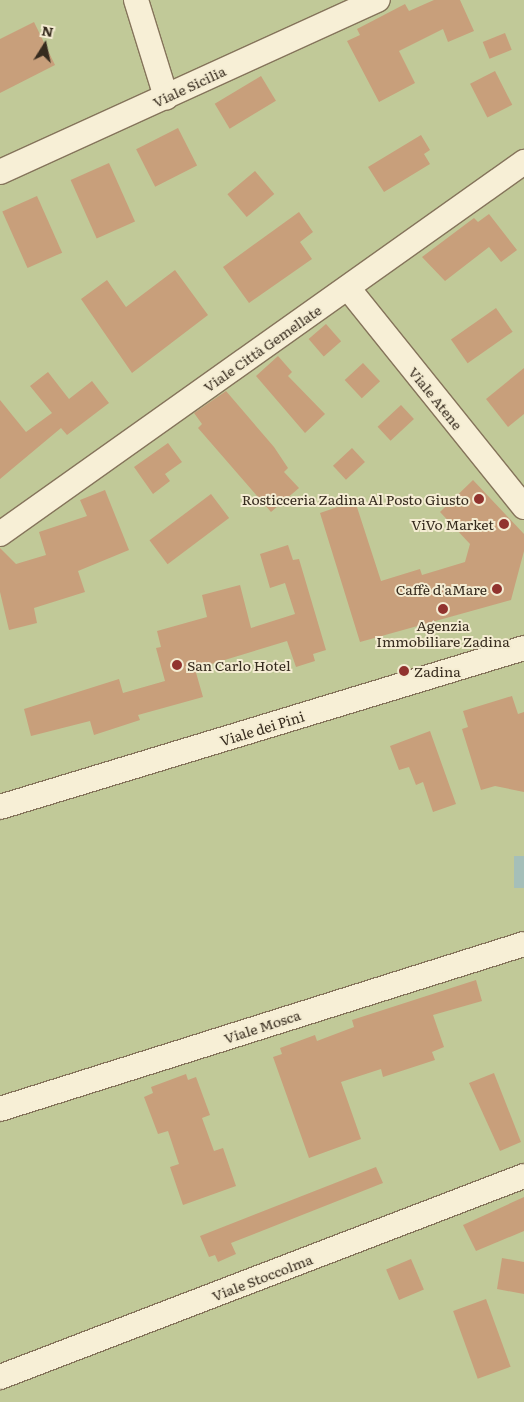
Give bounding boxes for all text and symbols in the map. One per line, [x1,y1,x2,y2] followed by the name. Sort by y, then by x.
[40,19,55,41] text: N
[20,20,70,70] north arrow
[150,62,228,110] street label: Viale Sicilia
[200,301,324,395] street label: Viale Città Gemellate
[406,363,466,433] street label: Viale Atene
[242,491,469,507] place label: Rosticceria Zadina Al Posto Giusto
[473,493,485,505] marker: Rosticceria Zadina Al Posto Giusto
[411,516,494,532] place label: ViVo Market
[498,518,510,530] marker: ViVo Market
[396,581,487,597] place label: Caffè d'aMare
[491,583,503,595] marker: Caffè d'aMare
[437,603,449,615] marker: Agenzia Immobiliare Zadina
[376,617,510,650] place label: Agenzia Immobiliare Zadina
[187,657,291,673] place label: San Carlo Hotel
[171,659,183,671] marker: San Carlo Hotel
[414,663,461,679] place label: Zadina
[398,665,410,677] marker: Zadina
[218,707,306,749] street label: Viale dei Pini
[222,1006,302,1046] street label: Viale Mosca
[209,1250,315,1304] street label: Viale Stoccolma

